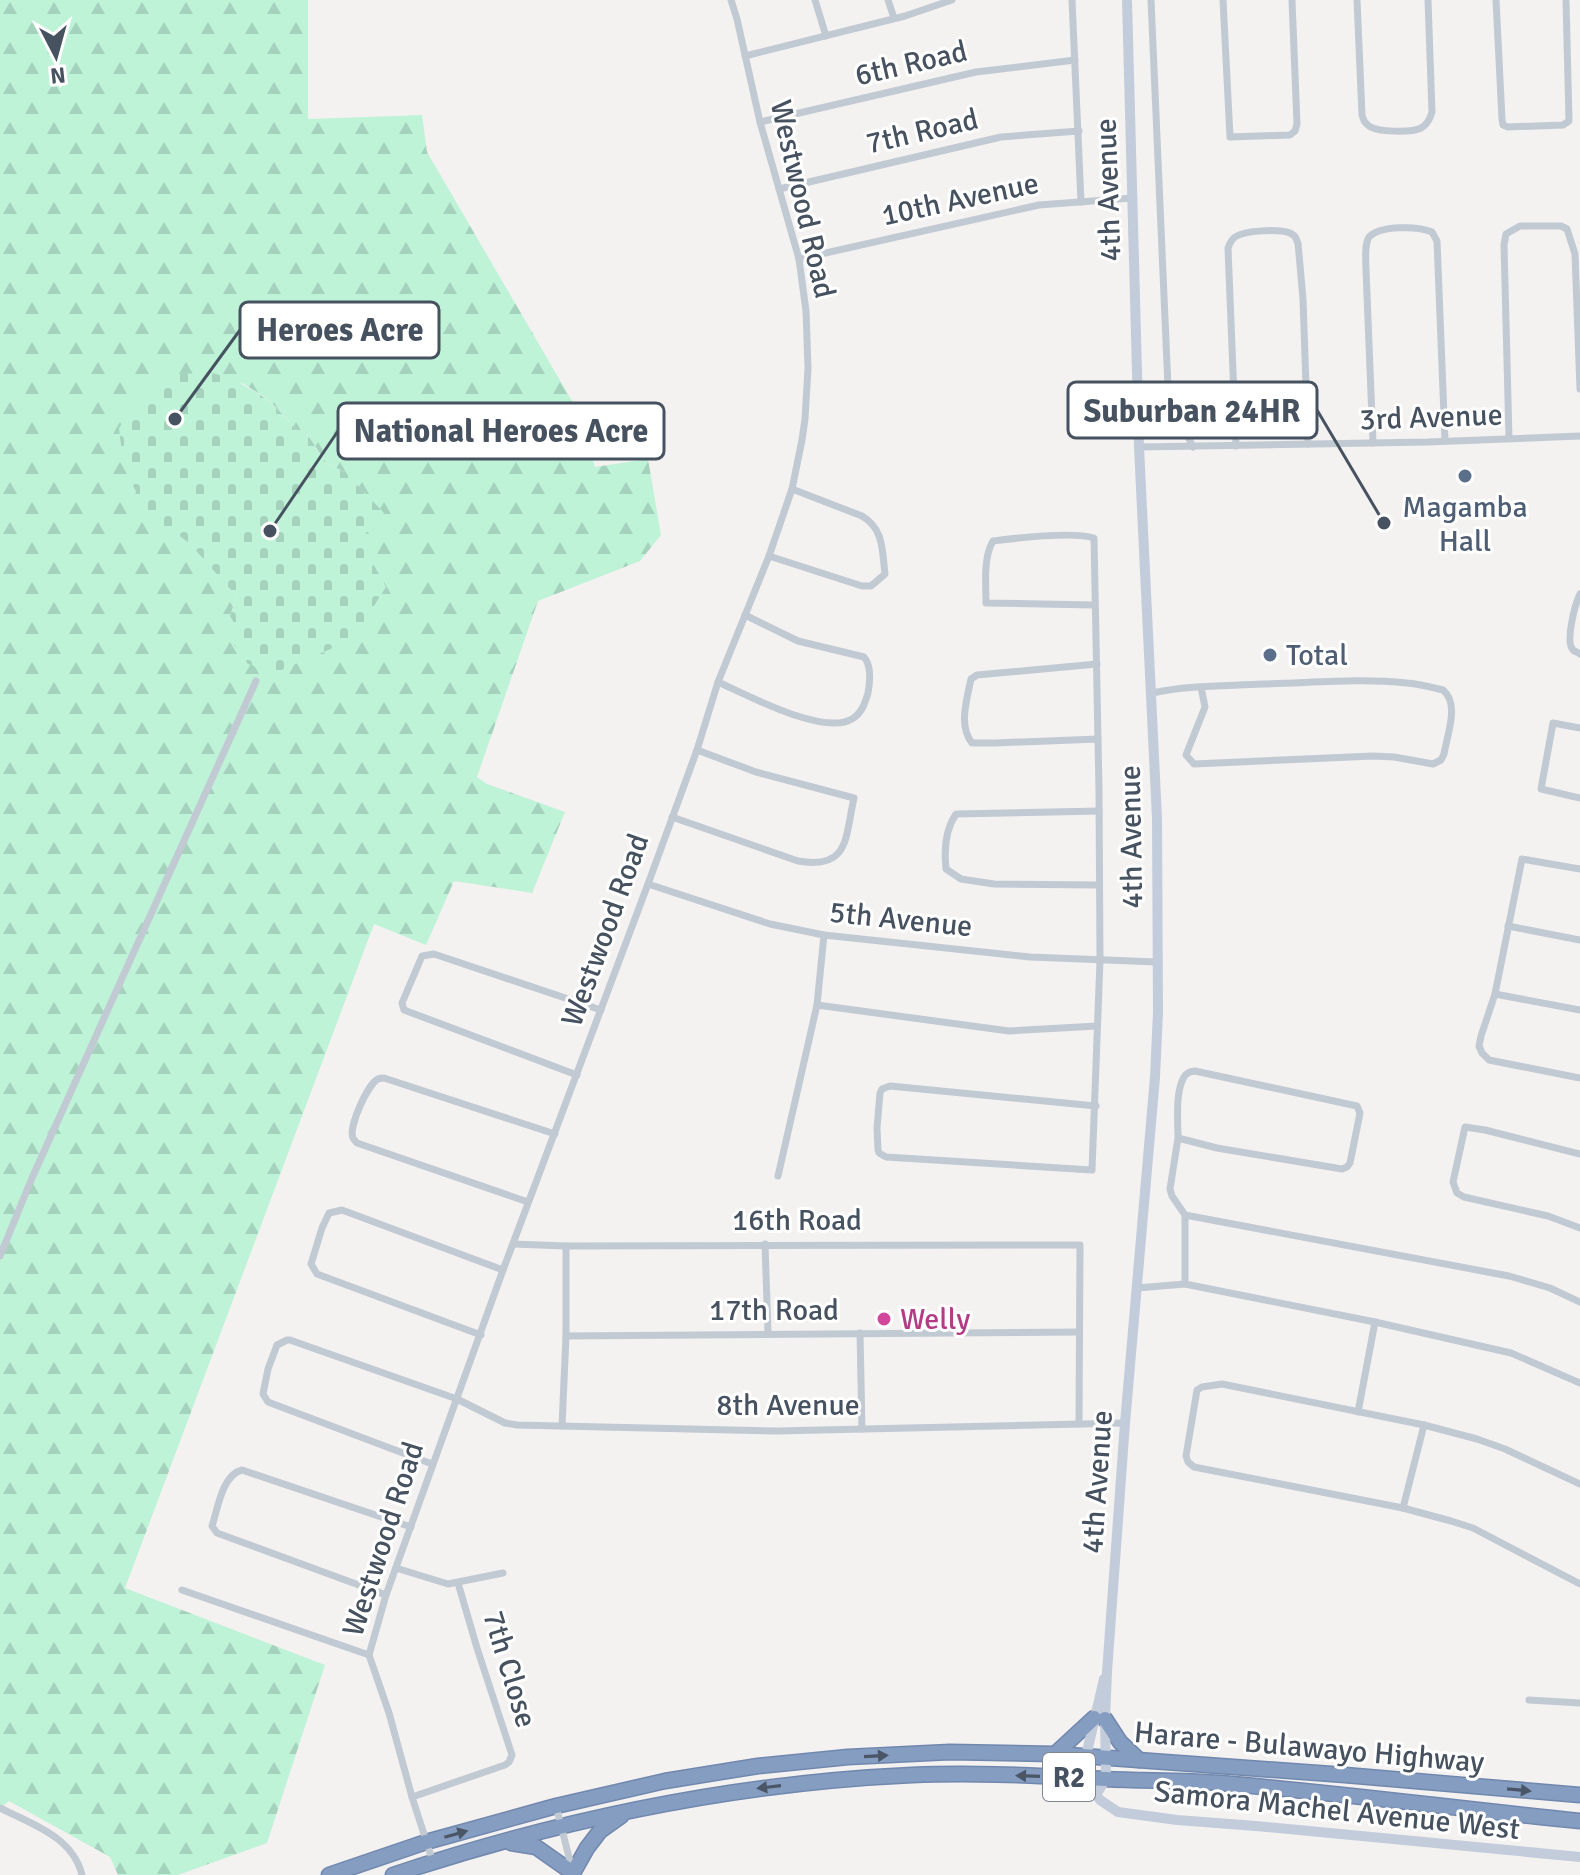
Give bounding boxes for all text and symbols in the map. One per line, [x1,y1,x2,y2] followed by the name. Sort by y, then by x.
[16,16,96,96] north arrow
[851,33,971,94] street label: 6th Road
[49,61,67,90] text: N
[762,96,843,302] street label: Westwood Road
[862,101,982,162] street label: 7th Road
[1088,118,1129,262] street label: 4th Avenue
[878,165,1042,234] street label: 10th Avenue
[240,302,439,358] callout: Heroes Acre
[256,311,424,350] text: Heroes Acre
[1068,382,1317,438] callout: Suburban 24HR
[1083,392,1301,431] text: Suburban 24HR
[1359,397,1503,438] street label: 3rd Avenue
[338,403,664,459] callout: National Heroes Acre
[354,412,648,451] text: National Heroes Acre
[1456,467,1474,485] marker: Magamba Hall
[1402,489,1528,560] place label: Magamba Hall
[1286,637,1348,674] place label: Total
[1261,646,1279,664] marker: Total
[1112,765,1151,909] street label: 4th Avenue
[553,829,657,1032] street label: Westwood Road
[828,894,974,945] street label: 5th Avenue
[732,1202,862,1239] street label: 16th Road
[709,1292,839,1329] street label: 17th Road
[900,1301,970,1338] place label: Welly
[875,1310,893,1328] marker: Welly
[716,1387,860,1424] street label: 8th Avenue
[1074,1409,1121,1555] street label: 4th Avenue
[335,1437,432,1641] street label: Westwood Road
[474,1606,545,1732] street label: 7th Close
[1132,1714,1486,1781] street label: Harare - Bulawayo Highway
[864,1749,889,1762] one-way arrow
[1043,1753,1095,1801] road number: R2
[1015,1770,1040,1782] one-way arrow
[1152,1773,1522,1848] street label: Samora Machel Avenue West
[756,1780,781,1793] one-way arrow
[1507,1784,1532,1797] one-way arrow
[443,1827,468,1839] one-way arrow

